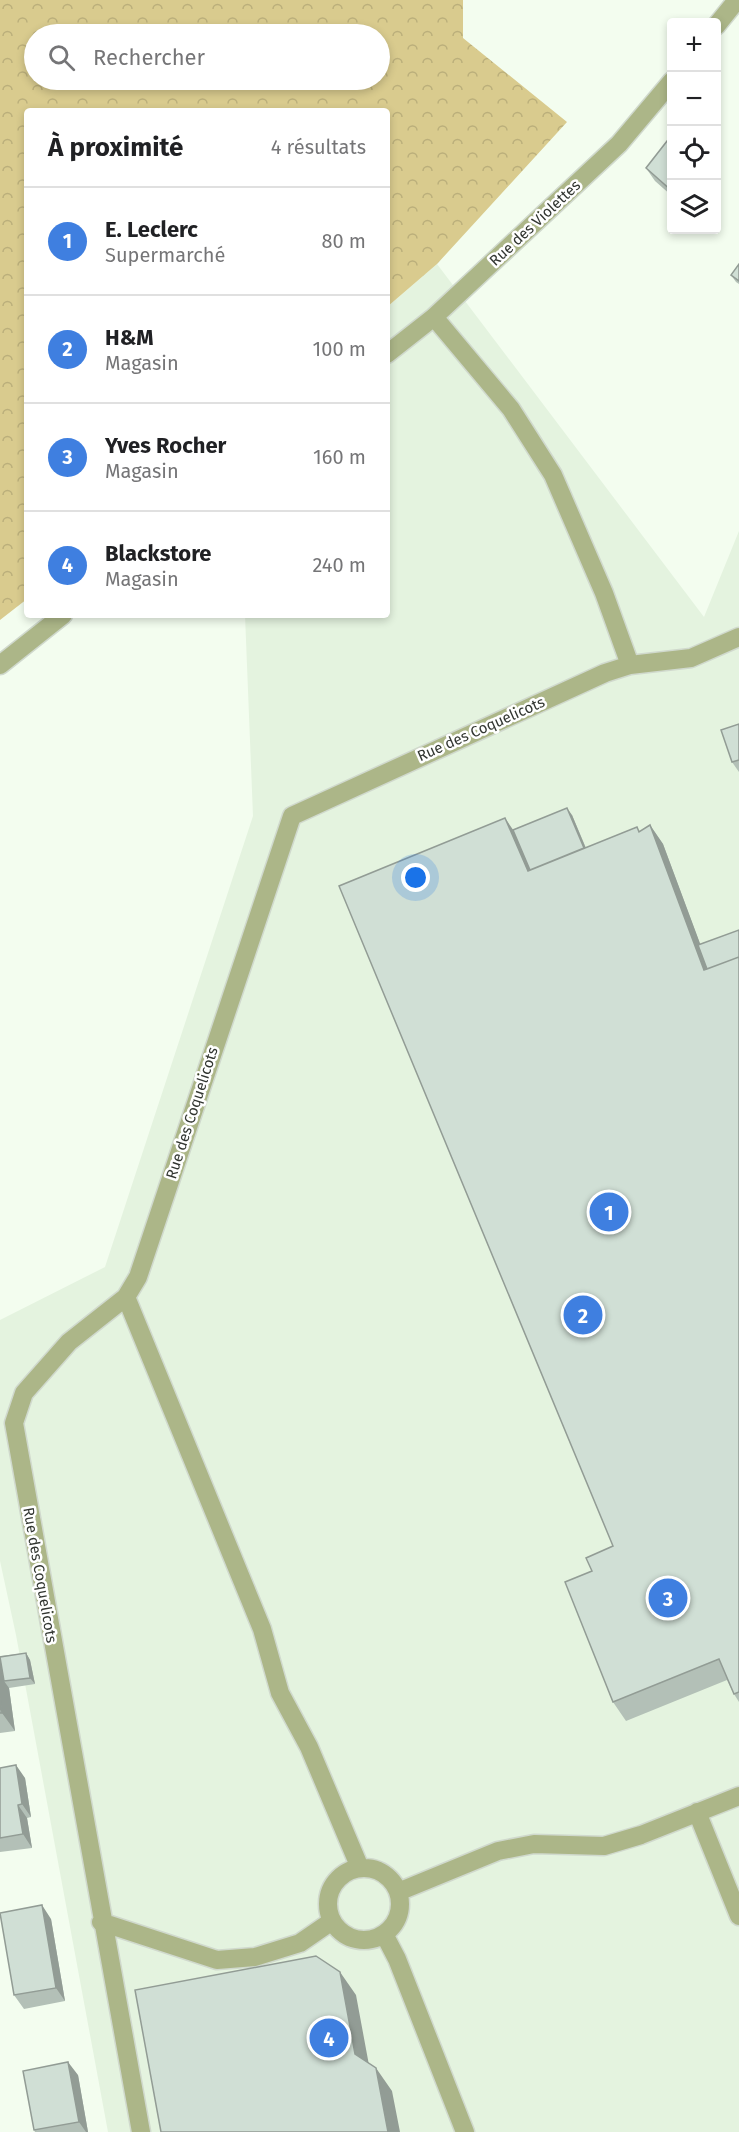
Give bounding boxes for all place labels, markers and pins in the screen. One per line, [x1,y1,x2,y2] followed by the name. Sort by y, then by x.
[590,1190,628,1234] pin: 1
[564,1292,602,1338] pin: 2
[648,1576,688,1620] pin: 3
[310,2016,348,2060] pin: 4

